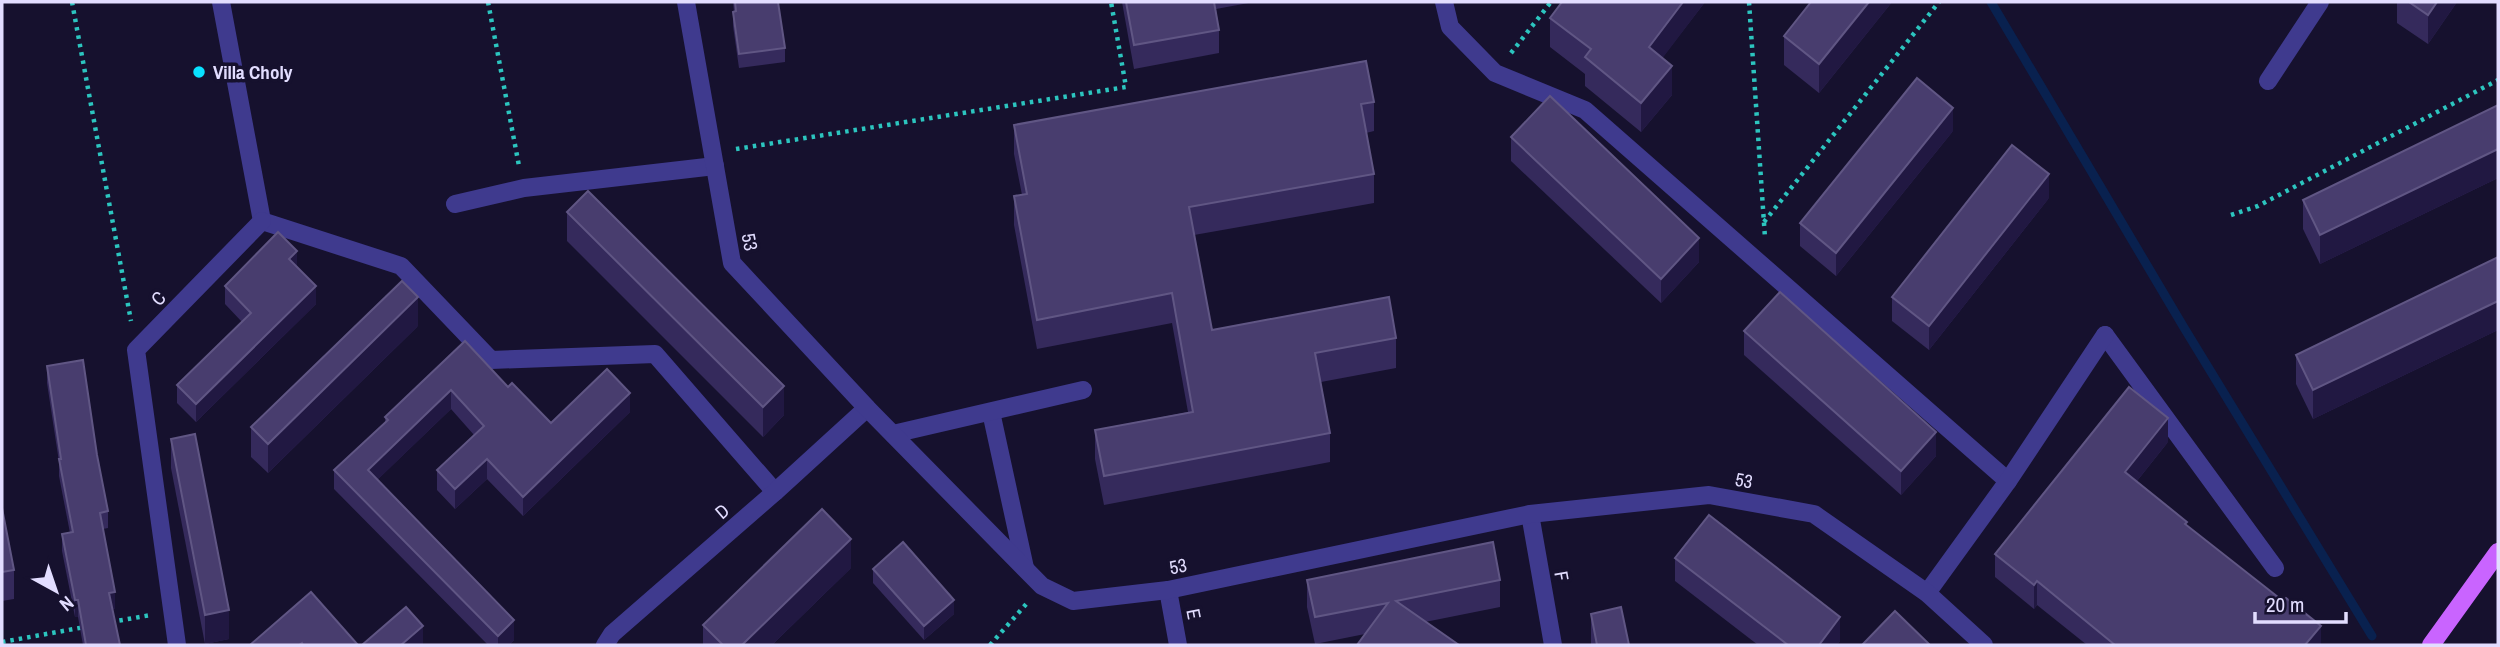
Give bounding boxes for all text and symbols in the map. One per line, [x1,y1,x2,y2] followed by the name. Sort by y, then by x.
[213,59,293,85] place label: Villa Choly
[191,64,207,80] marker: Villa Choly
[736,231,764,253] street label: 53
[145,285,171,311] street label: C
[1733,466,1755,494] street label: 53
[709,497,735,525] street label: D
[1167,552,1189,580] street label: 53
[21,556,91,626] north arrow
[1548,569,1576,583] street label: F
[2255,580,2346,624] scale bar
[54,590,80,618] text: N
[2266,590,2304,619] text: 20 m
[1180,606,1208,622] street label: E

